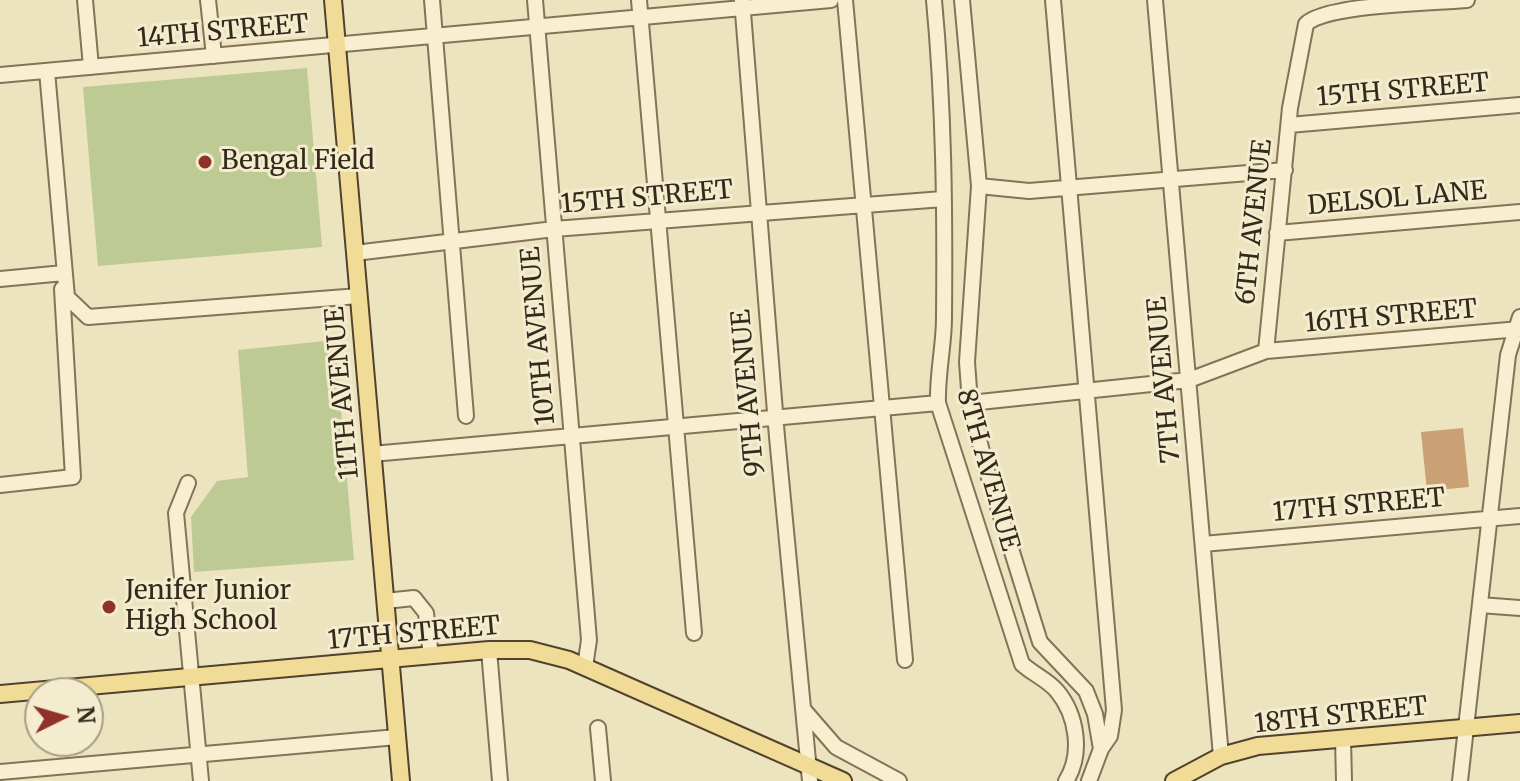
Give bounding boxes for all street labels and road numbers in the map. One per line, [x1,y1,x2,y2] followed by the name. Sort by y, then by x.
[136,9,310,55] street label: 14TH STREET
[1315,68,1491,114] street label: 15TH STREET
[1231,138,1279,306] street label: 6TH AVENUE
[559,175,735,221] street label: 15TH STREET
[1306,176,1488,222] street label: DELSOL LANE
[516,245,562,427] street label: 10TH AVENUE
[1304,294,1478,340] street label: 16TH STREET
[1142,295,1188,465] street label: 7TH AVENUE
[320,305,366,481] street label: 11TH AVENUE
[726,308,772,478] street label: 9TH AVENUE
[949,385,1025,555] street label: 8TH AVENUE
[1271,483,1447,529] street label: 17TH STREET
[326,611,502,657] street label: 17TH STREET
[1253,691,1429,741] street label: 18TH STREET

